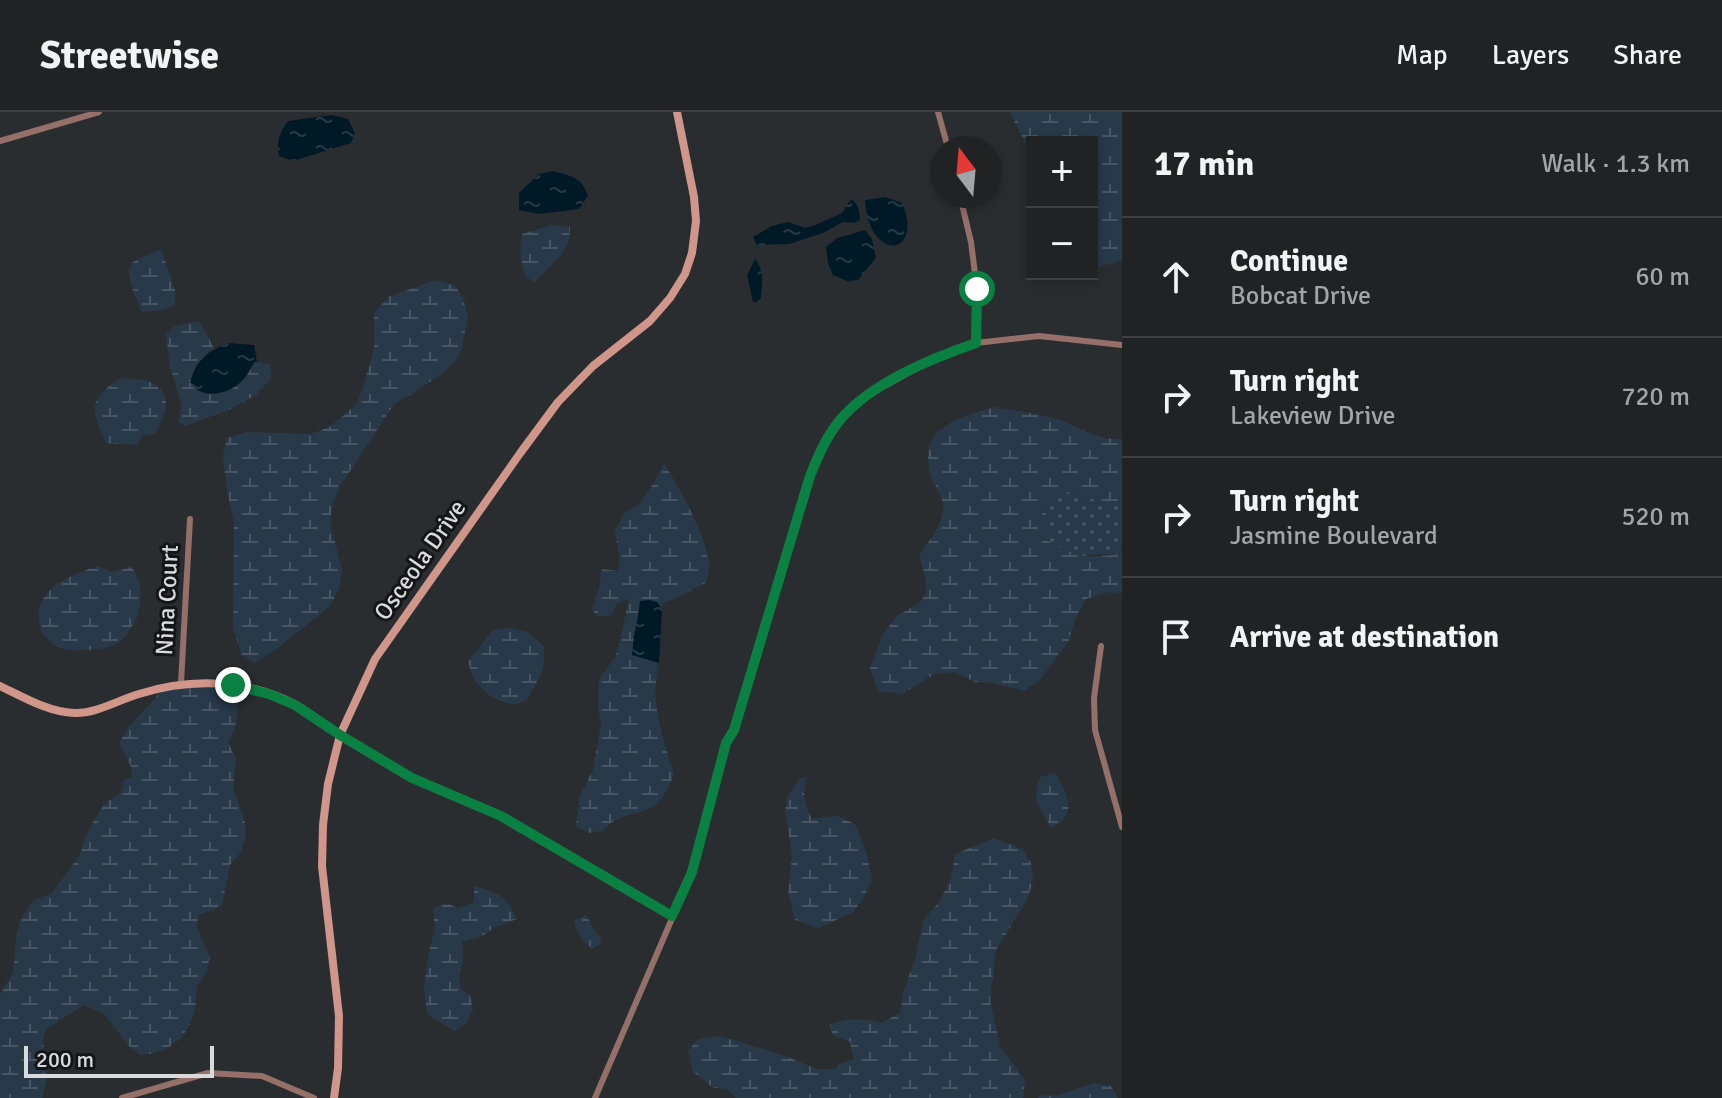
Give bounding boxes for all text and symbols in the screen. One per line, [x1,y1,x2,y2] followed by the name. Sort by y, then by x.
[40,32,219,79] text: Streetwise
[1396,38,1448,72] text: Map
[1492,38,1569,72] text: Layers
[1613,38,1682,72] text: Share
[930,136,1002,208] north arrow
[1026,136,1098,280] map controls
[1026,136,1098,208] button: +
[1154,143,1254,185] text: 17 min
[1541,148,1690,180] text: Walk · 1.3 km
[1026,208,1098,280] button: −
[1230,243,1348,280] text: Continue
[1154,255,1198,299] icon: ahead
[1635,261,1690,293] text: 60 m
[959,271,995,307] route start
[1230,280,1371,312] text: Bobcat Drive
[1230,363,1359,400] text: Turn right
[1154,375,1198,419] icon: right
[1621,381,1690,413] text: 720 m
[1230,400,1396,432] text: Lakeview Drive
[1230,483,1359,520] text: Turn right
[368,494,472,626] street label: Osceola Drive
[1154,495,1198,539] icon: right
[1621,501,1690,533] text: 520 m
[1230,520,1438,552] text: Jasmine Boulevard
[149,544,185,656] street label: Nina Court
[1154,615,1198,659] icon: arrive
[1230,619,1499,656] text: Arrive at destination
[215,667,251,703] route end
[24,1042,214,1078] scale bar
[36,1046,94,1073] text: 200 m

